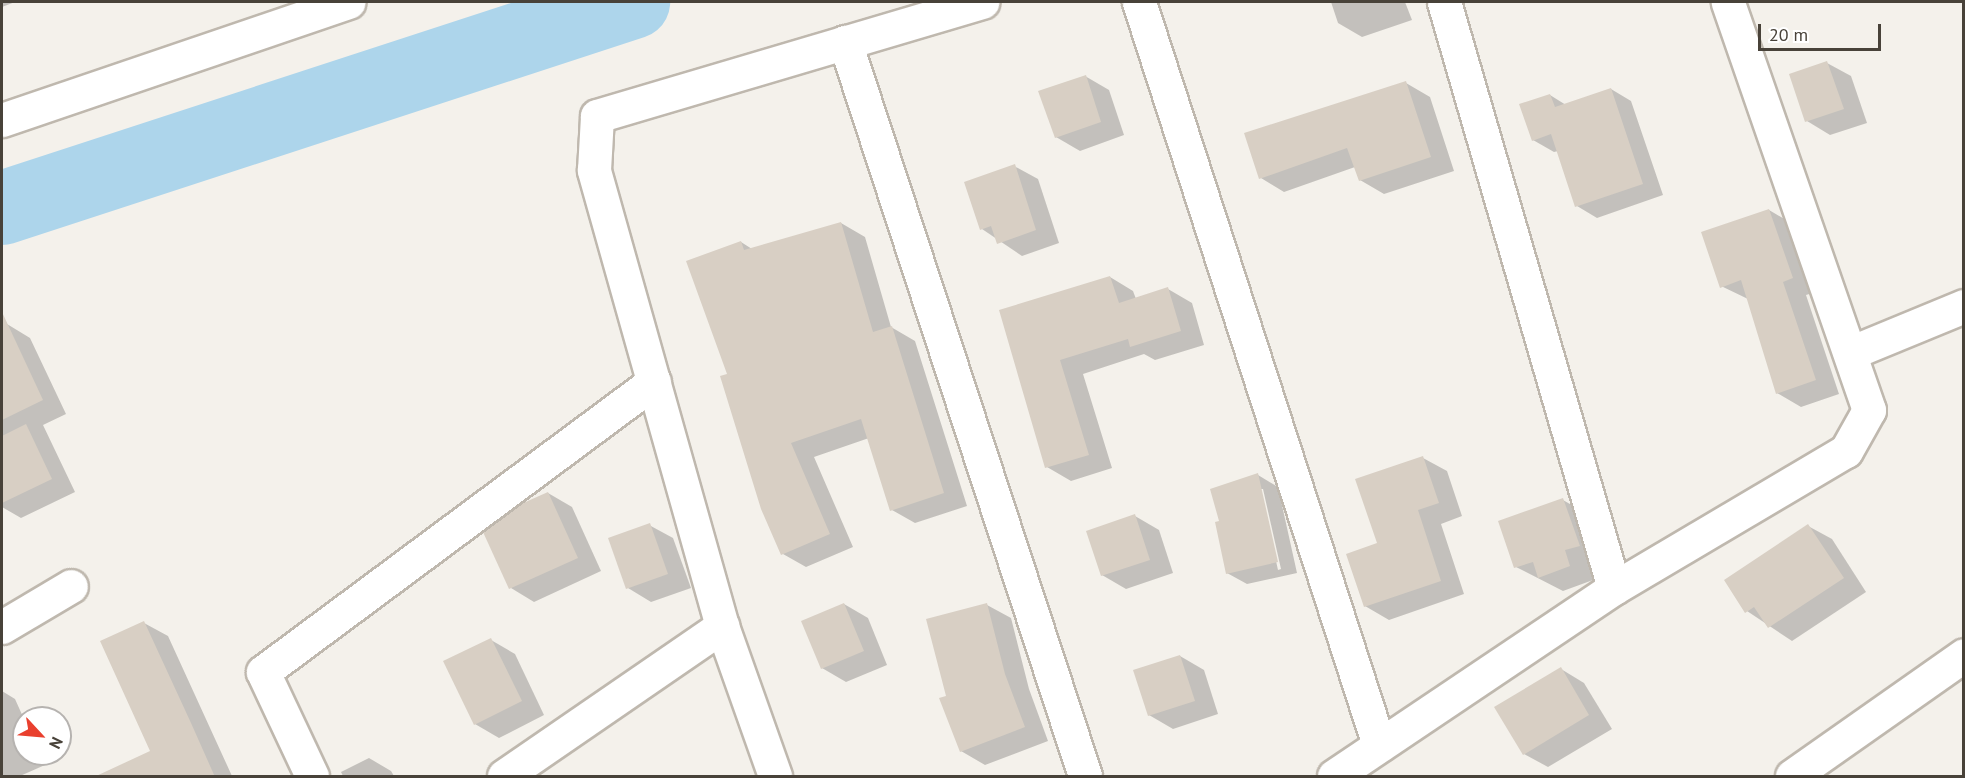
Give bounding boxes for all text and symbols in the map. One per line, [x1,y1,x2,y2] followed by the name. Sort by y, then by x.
[1761,12,1884,50] scale bar
[1769,23,1808,46] text: 20 m
[12,706,72,766] north arrow
[45,734,68,752] text: N

